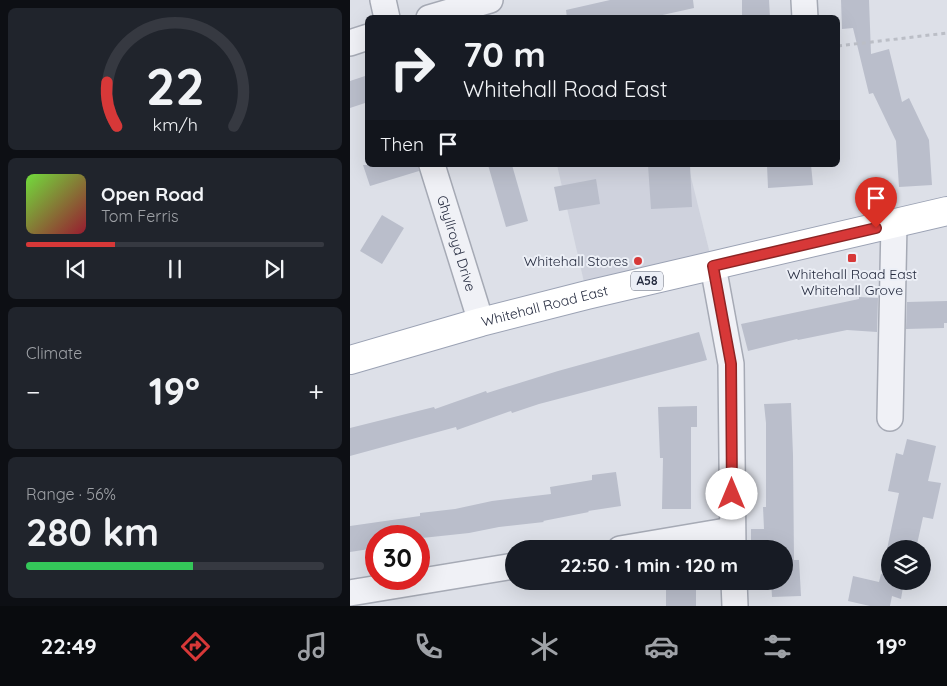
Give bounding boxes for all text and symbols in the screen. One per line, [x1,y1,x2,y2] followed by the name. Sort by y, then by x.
[463,32,546,76] text: 70 m
[380,35,445,100] icon: right
[145,53,205,118] text: 22
[463,75,667,103] text: Whitehall Road East
[152,113,198,135] text: km/h
[434,130,462,158] icon: arrive
[380,132,424,156] text: Then
[855,177,897,228] pin
[101,182,204,206] text: Open Road
[862,184,890,212] icon: arrive
[433,193,480,294] street label: Ghyllroyd Drive
[101,206,178,226] text: Tom Ferris
[524,252,628,270] place label: Whitehall Stores
[846,252,858,264] marker: Whitehall Road East Whitehall Grove
[62,255,90,283] icon: previous
[161,255,189,283] icon: pause
[260,255,288,283] icon: next
[632,255,644,267] marker: Whitehall Stores
[787,265,917,299] place label: Whitehall Road East Whitehall Grove
[631,272,663,290] road number: A58
[479,281,610,331] street label: Whitehall Road East
[26,343,82,363] text: Climate
[149,367,200,415] text: 19°
[26,374,41,409] text: −
[308,374,324,409] text: +
[705,467,757,519] position arrow
[26,484,116,504] text: Range · 56%
[26,508,159,556] text: 280 km
[365,525,430,590] speed limit sign: 30
[881,540,931,590] map controls
[881,540,931,590] button: layers
[560,553,738,577] text: 22:50 · 1 min · 120 m
[178,629,213,664] icon: directions
[295,629,330,664] icon: music
[411,629,446,664] icon: phone
[527,629,562,664] icon: climate
[644,629,679,664] icon: car
[760,629,795,664] icon: filters
[41,632,97,660] text: 22:49
[877,632,906,660] text: 19°

